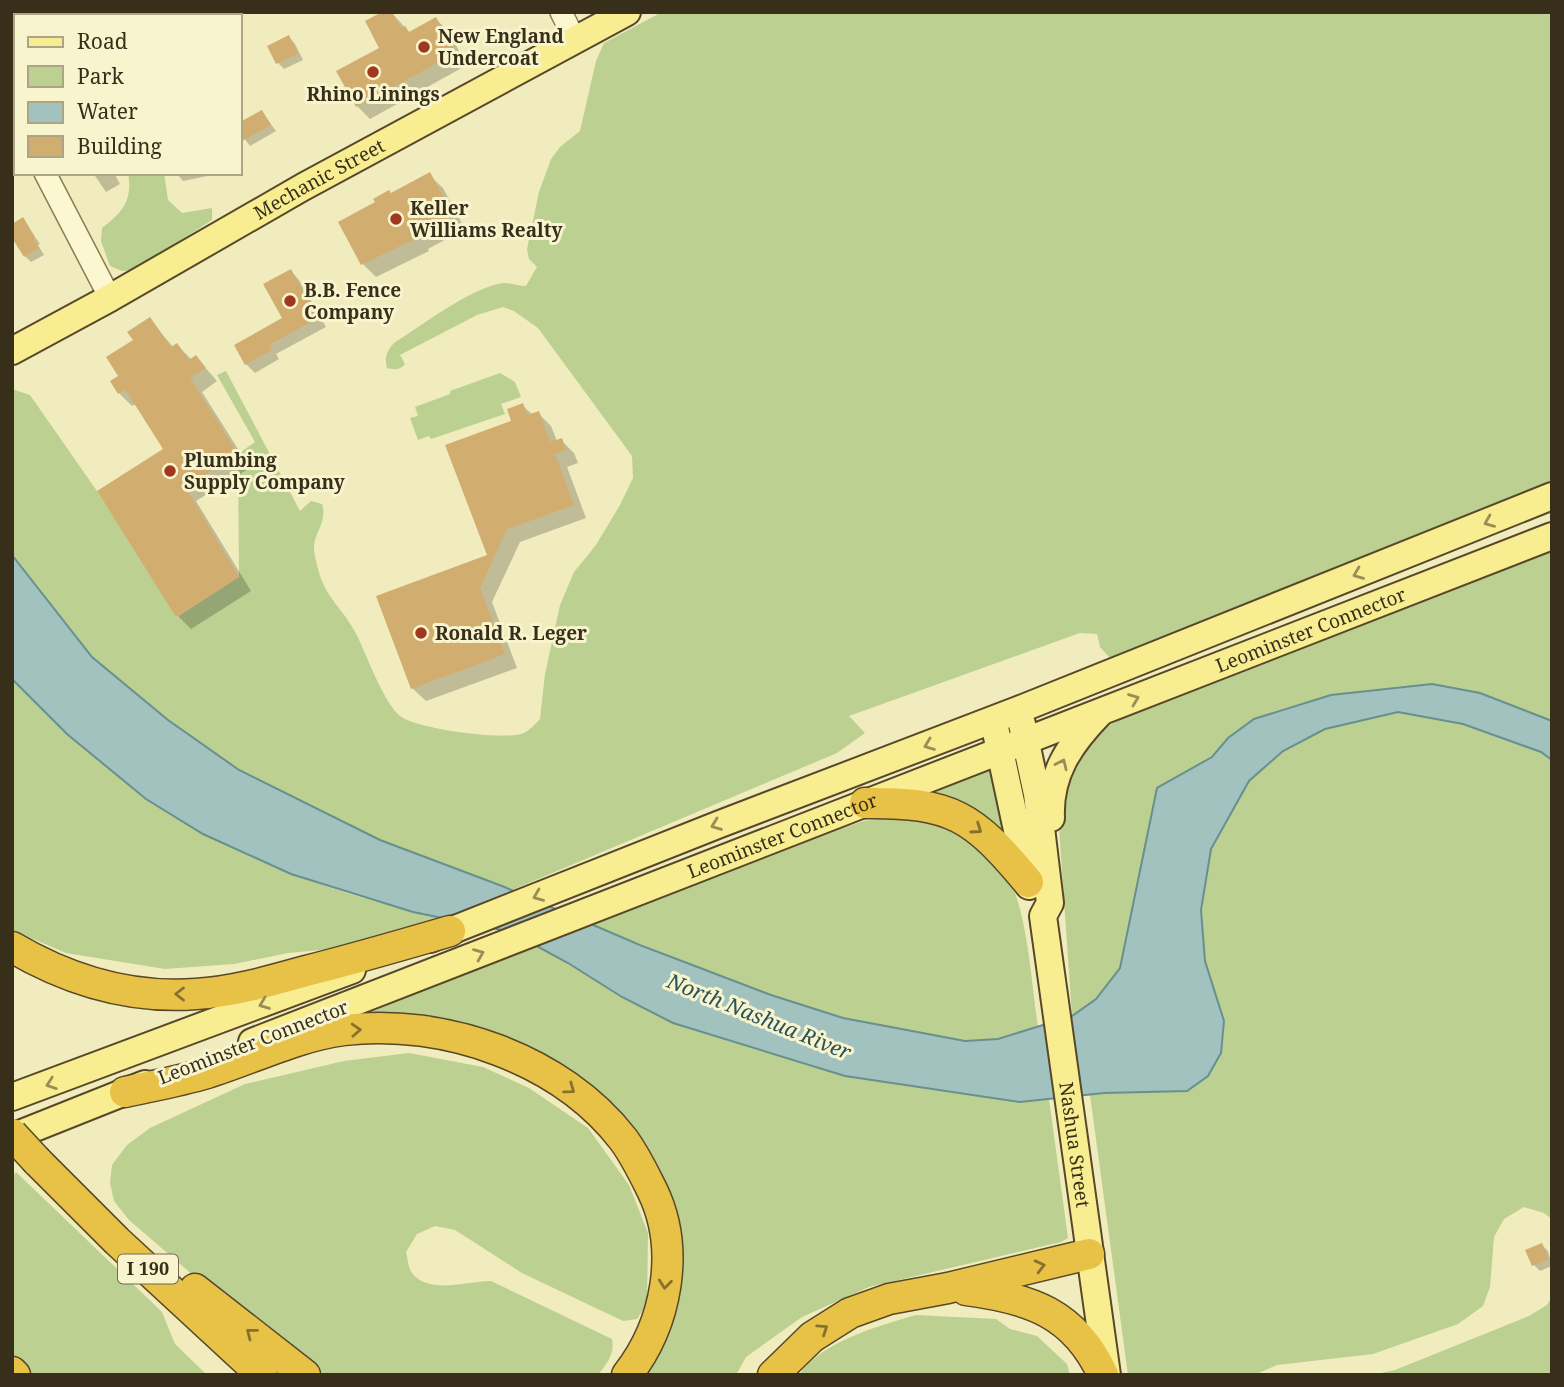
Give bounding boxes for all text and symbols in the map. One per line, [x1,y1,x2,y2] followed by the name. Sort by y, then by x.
[14,14,242,175] legend
[438,23,565,71] place label: New England Undercoat
[77,27,128,55] text: Road
[416,39,432,55] marker: New England Undercoat
[77,62,124,90] text: Park
[365,64,381,80] marker: Rhino Linings
[306,81,440,107] place label: Rhino Linings
[77,97,138,125] text: Water
[77,132,162,160] text: Building
[249,132,389,226] street label: Mechanic Street
[410,195,562,243] place label: Keller Williams Realty
[388,211,404,227] marker: Keller Williams Realty
[304,277,401,325] place label: B.B. Fence Company
[282,293,298,309] marker: B.B. Fence Company
[184,447,345,495] place label: Plumbing Supply Company
[162,463,178,479] marker: Plumbing Supply Company
[1483,513,1495,527] one-way arrow
[1353,566,1365,580] one-way arrow
[1212,581,1410,679] street label: Leominster Connector
[435,620,587,646] place label: Ronald R. Leger
[413,625,429,641] marker: Ronald R. Leger
[1127,693,1140,707] one-way arrow
[923,736,935,750] one-way arrow
[1053,758,1067,771] one-way arrow
[683,787,881,884] street label: Leominster Connector
[711,817,723,831] one-way arrow
[969,821,982,833] one-way arrow
[532,887,544,901] one-way arrow
[472,949,484,963] one-way arrow
[662,966,856,1066] water label: North Nashua River
[175,986,185,1002] one-way arrow
[154,994,352,1090] street label: Leominster Connector
[258,996,270,1010] one-way arrow
[350,1022,361,1037] one-way arrow
[45,1076,57,1090] one-way arrow
[1053,1080,1097,1209] street label: Nashua Street
[563,1081,575,1093] one-way arrow
[118,1254,178,1284] road number: I 190
[1034,1260,1046,1274] one-way arrow
[658,1278,673,1289] one-way arrow
[815,1325,828,1337] one-way arrow
[246,1328,259,1341] one-way arrow

